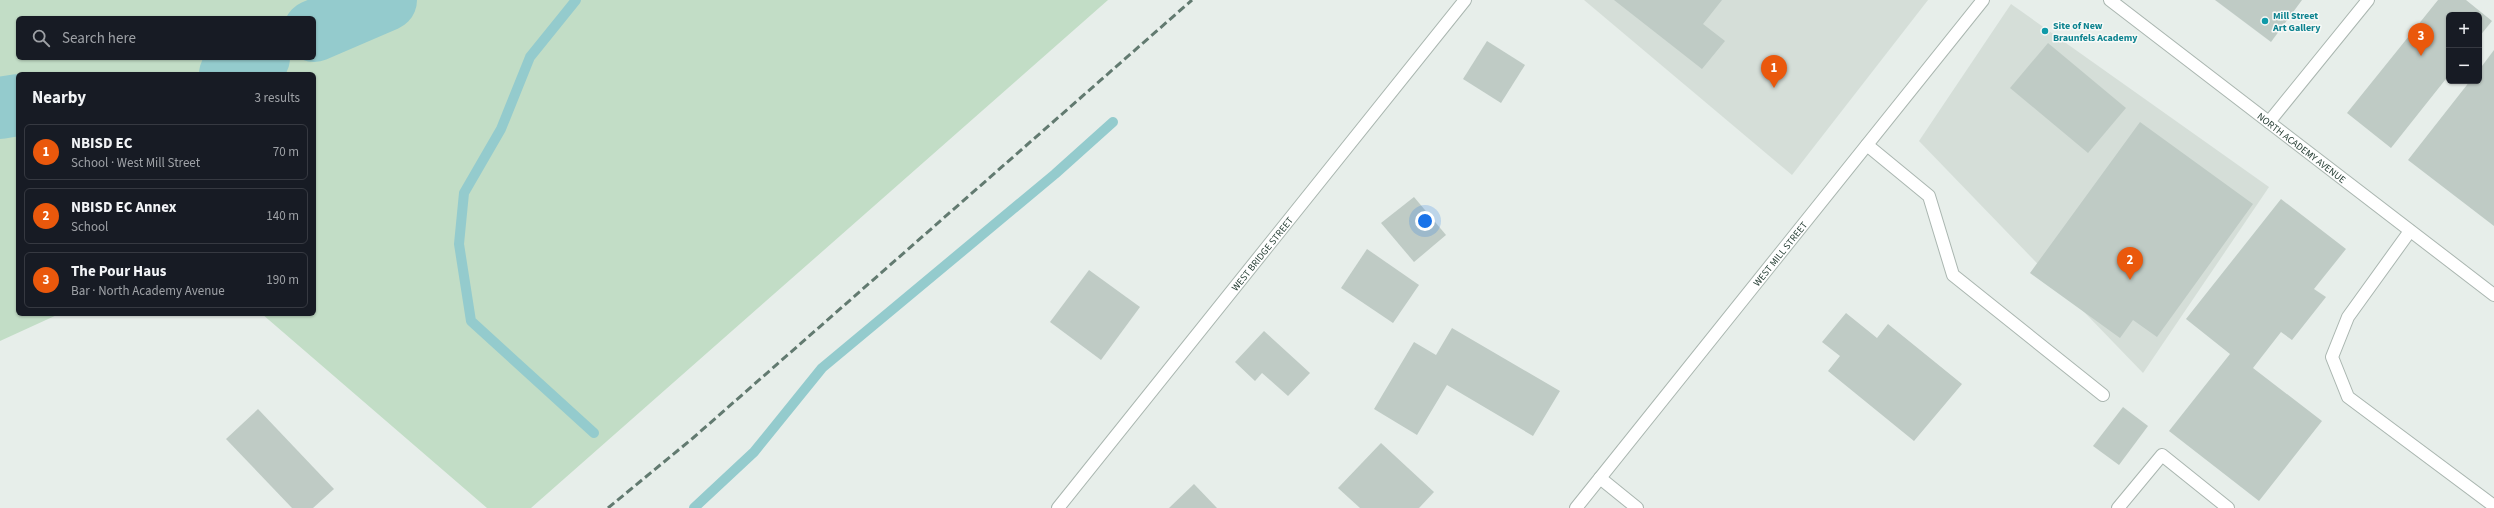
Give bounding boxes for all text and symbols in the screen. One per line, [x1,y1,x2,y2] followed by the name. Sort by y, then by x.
[2272,9,2321,35] place label: Mill Street Art Gallery
[2446,12,2482,84] map controls
[2446,12,2482,48] button: +
[16,16,316,60] search box
[2260,16,2270,26] marker: Mill Street Art Gallery
[2053,19,2138,45] place label: Site of New Braunfels Academy
[2408,23,2434,56] pin: 3
[2040,26,2050,36] marker: Site of New Braunfels Academy
[30,27,52,49] icon: search
[62,28,136,49] text: Search here
[2446,48,2482,84] button: −
[1761,55,1787,88] pin: 1
[32,86,86,110] text: Nearby
[255,89,300,107] text: 3 results
[2254,110,2349,187] street label: NORTH ACADEMY AVENUE
[71,133,132,154] text: NBISD EC
[43,143,49,161] text: 1
[273,143,299,161] text: 70 m
[71,154,200,172] text: School · West Mill Street
[71,197,176,218] text: NBISD EC Annex
[43,207,49,225] text: 2
[266,207,299,225] text: 140 m
[1415,211,1435,231] your location
[1228,214,1297,294] street label: WEST BRIDGE STREET
[71,218,108,236] text: School
[1750,218,1811,290] street label: WEST MILL STREET
[2117,247,2143,280] pin: 2
[71,261,166,282] text: The Pour Haus
[43,271,49,289] text: 3
[266,271,299,289] text: 190 m
[71,282,225,300] text: Bar · North Academy Avenue

